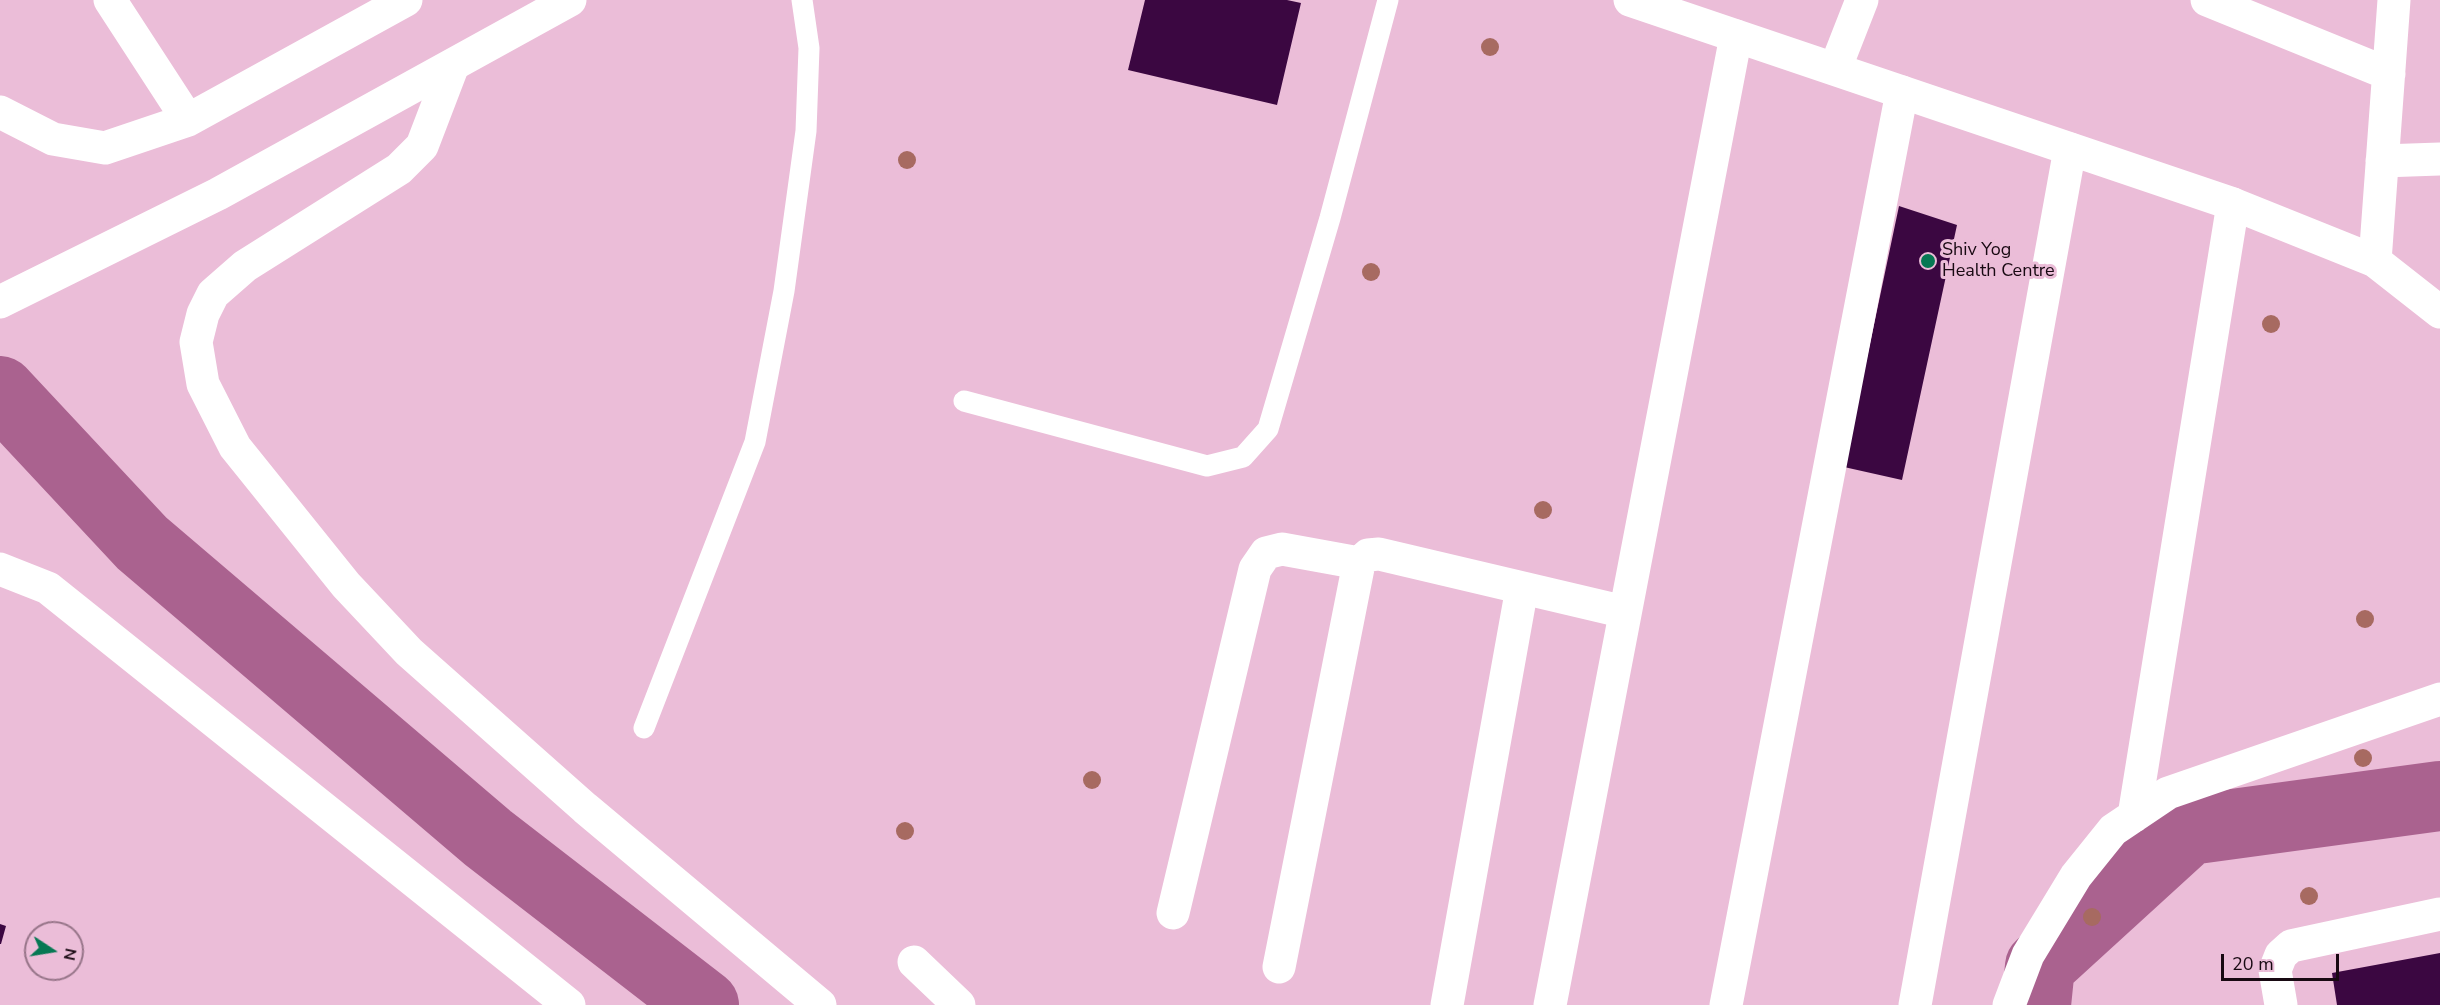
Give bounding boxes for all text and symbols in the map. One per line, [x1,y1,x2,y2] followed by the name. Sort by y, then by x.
[1942,240,2055,282] place label: Shiv Yog Health Centre
[1919,252,1937,270] marker: Shiv Yog Health Centre
[24,921,84,981] north arrow
[2224,942,2342,980] scale bar
[58,946,82,962] text: N
[2232,952,2274,976] text: 20 m

